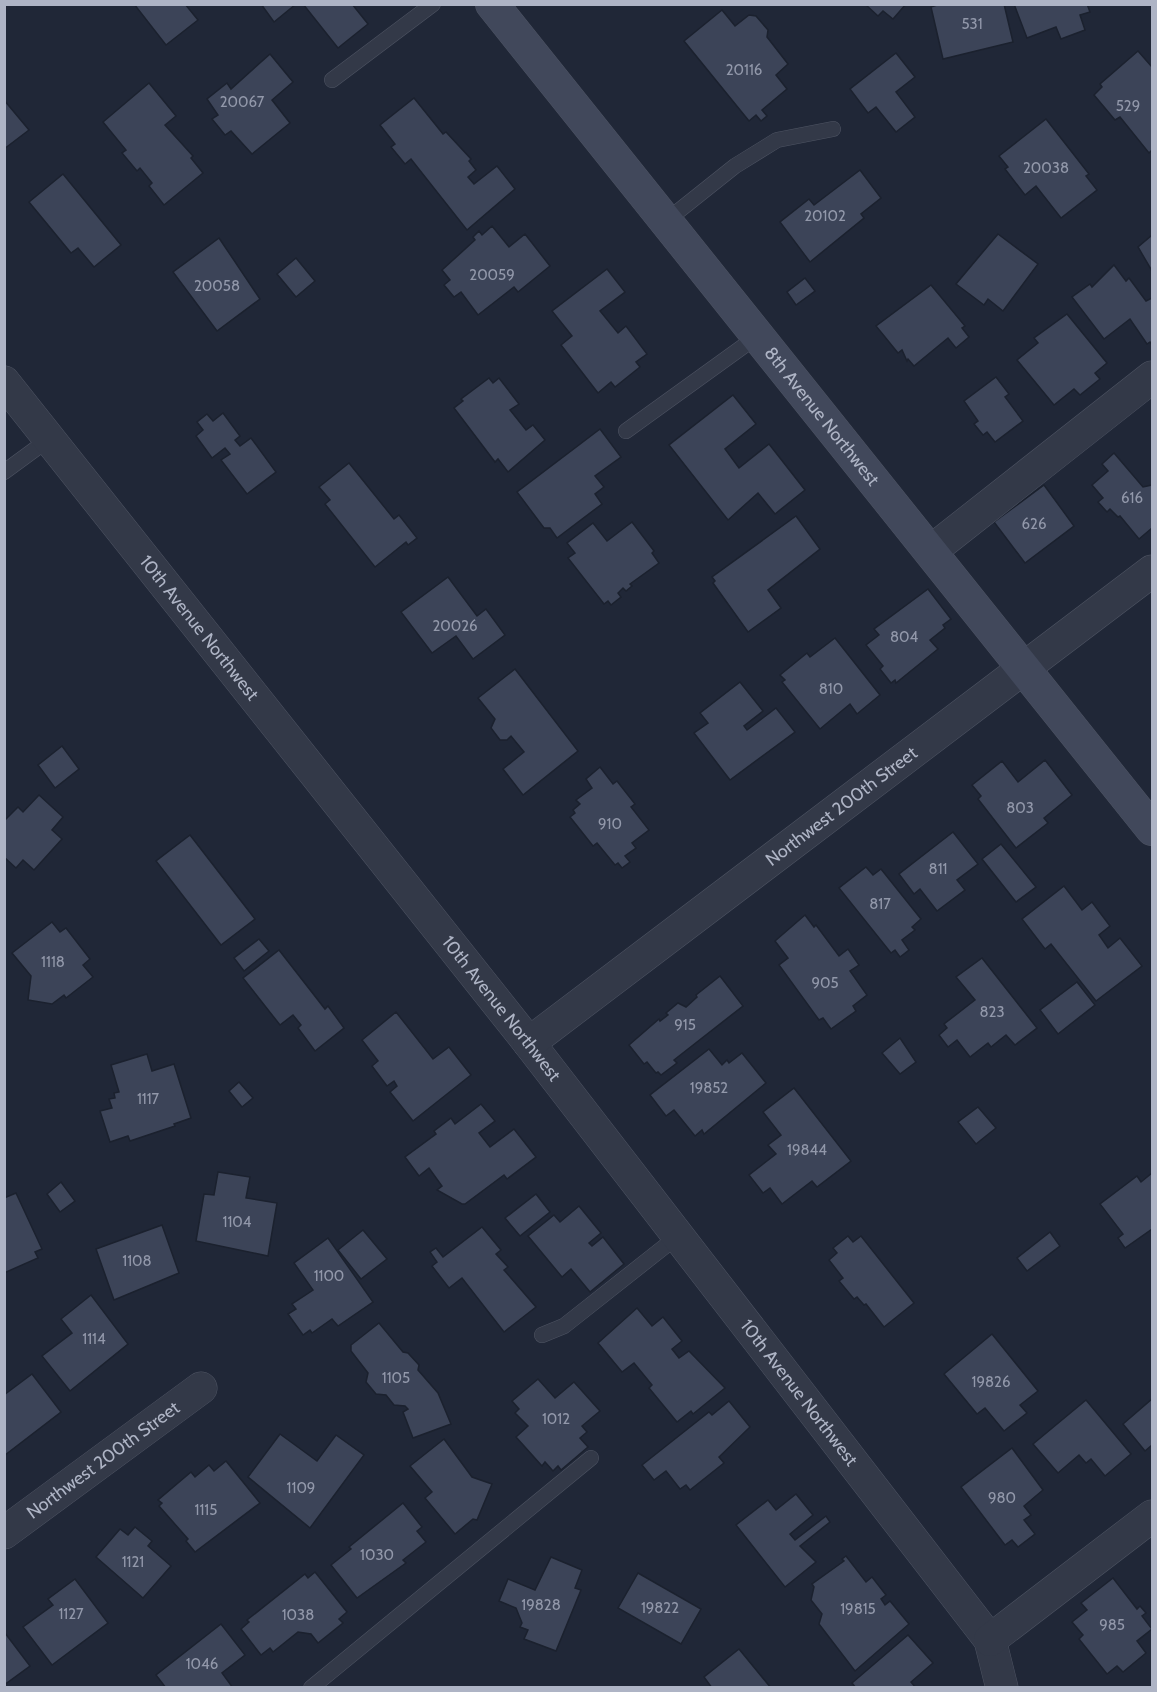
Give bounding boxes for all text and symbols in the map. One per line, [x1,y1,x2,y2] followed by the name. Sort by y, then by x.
[961,15,983,33] house number: 531
[726,61,762,79] house number: 20116
[220,93,265,111] house number: 20067
[1116,97,1140,115] house number: 529
[1023,159,1069,177] house number: 20038
[804,207,846,225] house number: 20102
[469,266,515,284] house number: 20059
[194,277,240,295] house number: 20058
[760,342,884,490] street label: 8th Avenue Northwest
[1121,489,1143,507] house number: 616
[1022,515,1046,533] house number: 626
[135,551,264,705] street label: 10th Avenue Northwest
[432,617,478,635] house number: 20026
[890,628,918,646] house number: 804
[819,680,843,698] house number: 810
[761,742,922,871] street label: Northwest 200th Street
[1006,799,1034,817] house number: 803
[598,815,622,833] house number: 910
[929,860,947,878] house number: 811
[869,895,891,913] house number: 817
[437,932,565,1086] street label: 10th Avenue Northwest
[41,953,65,971] house number: 1118
[811,974,839,992] house number: 905
[979,1003,1005,1021] house number: 823
[674,1016,696,1034] house number: 915
[690,1079,728,1097] house number: 19852
[137,1090,160,1108] house number: 1117
[787,1141,827,1159] house number: 19844
[223,1213,252,1231] house number: 1104
[122,1252,152,1270] house number: 1108
[314,1267,344,1285] house number: 1100
[736,1315,862,1470] street label: 10th Avenue Northwest
[82,1330,106,1348] house number: 1114
[382,1369,410,1387] house number: 1105
[972,1373,1010,1391] house number: 19826
[22,1397,184,1524] street label: Northwest 200th Street
[542,1410,570,1428] house number: 1012
[287,1479,315,1497] house number: 1109
[988,1489,1016,1507] house number: 980
[195,1501,217,1519] house number: 1115
[360,1546,394,1564] house number: 1030
[122,1553,144,1571] house number: 1121
[521,1596,561,1614] house number: 19828
[641,1599,679,1617] house number: 19822
[840,1600,876,1618] house number: 19815
[58,1605,84,1623] house number: 1127
[282,1606,314,1624] house number: 1038
[1099,1616,1125,1634] house number: 985
[186,1655,218,1673] house number: 1046

